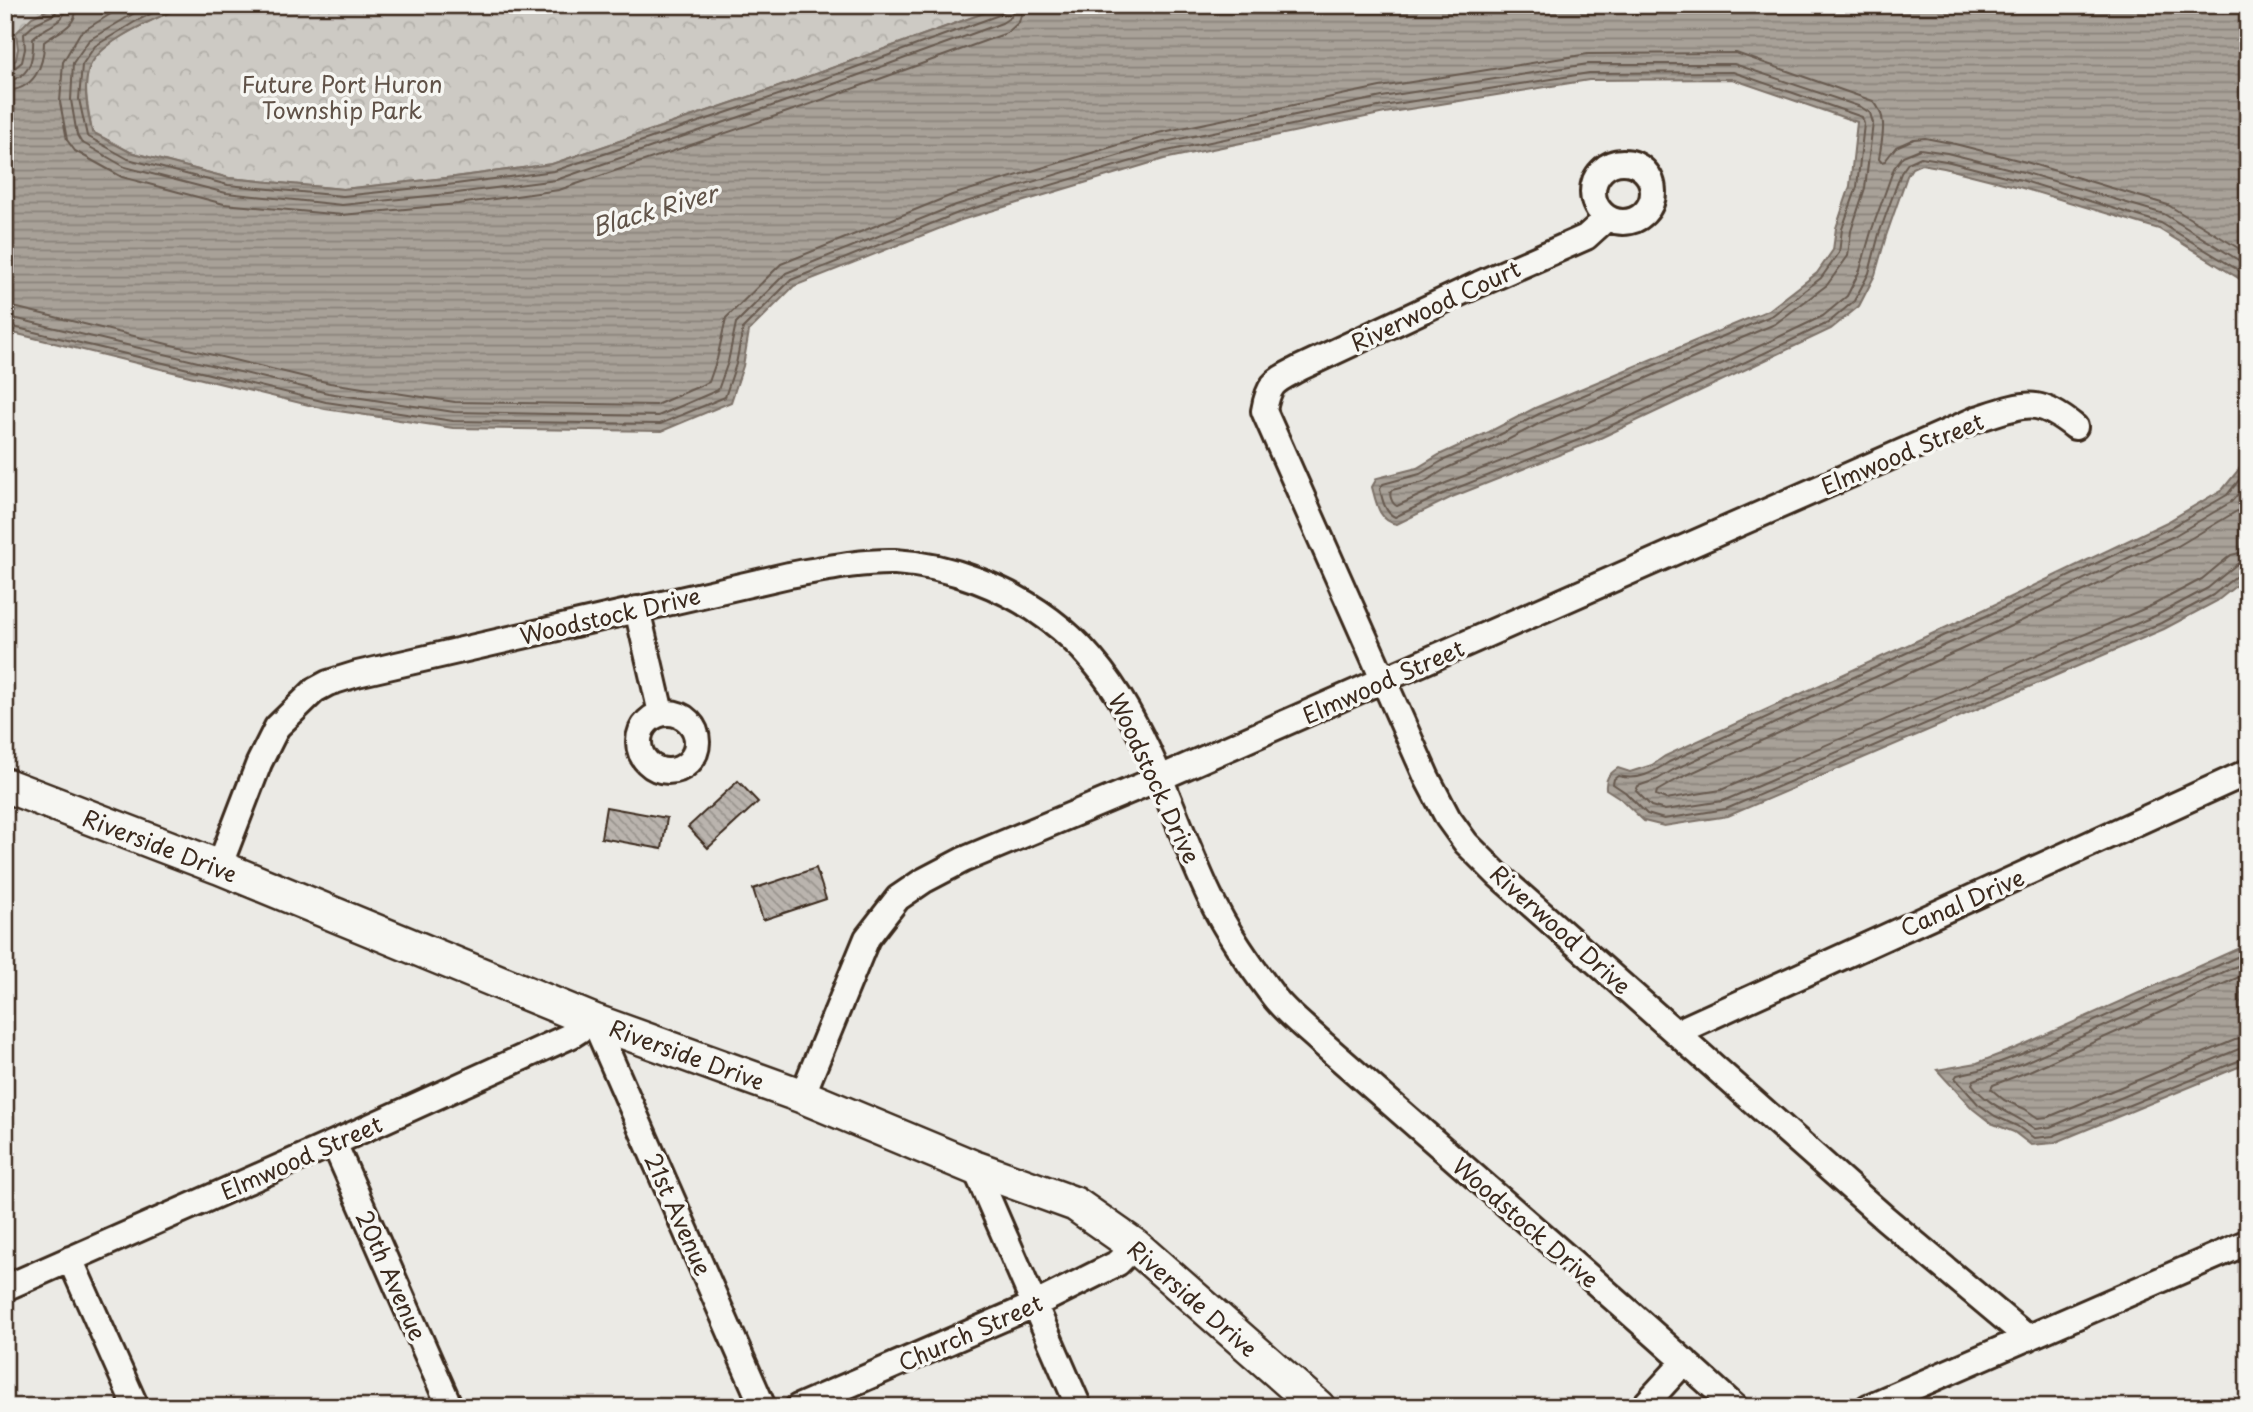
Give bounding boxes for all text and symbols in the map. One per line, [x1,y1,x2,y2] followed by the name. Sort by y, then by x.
[242,66,442,127] park label: Future Port Huron Township Park
[587,173,724,244] water label: Black River
[1344,250,1526,360] street label: Riverwood Court
[1815,403,1989,503] street label: Elmwood Street
[516,577,704,653] street label: Woodstock Drive
[1296,630,1470,732] street label: Elmwood Street
[1100,687,1210,869] street label: Woodstock Drive
[78,799,242,891] street label: Riverside Drive
[1483,856,1639,1002] street label: Riverwood Drive
[1894,859,2030,945] street label: Canal Drive
[604,1010,770,1098] street label: Riverside Drive
[214,1106,388,1208] street label: Elmwood Street
[636,1147,722,1281] street label: 21st Avenue
[1445,1148,1607,1296] street label: Woodstock Drive
[348,1204,436,1346] street label: 20th Avenue
[1120,1231,1266,1365] street label: Riverside Drive
[892,1285,1048,1379] street label: Church Street

